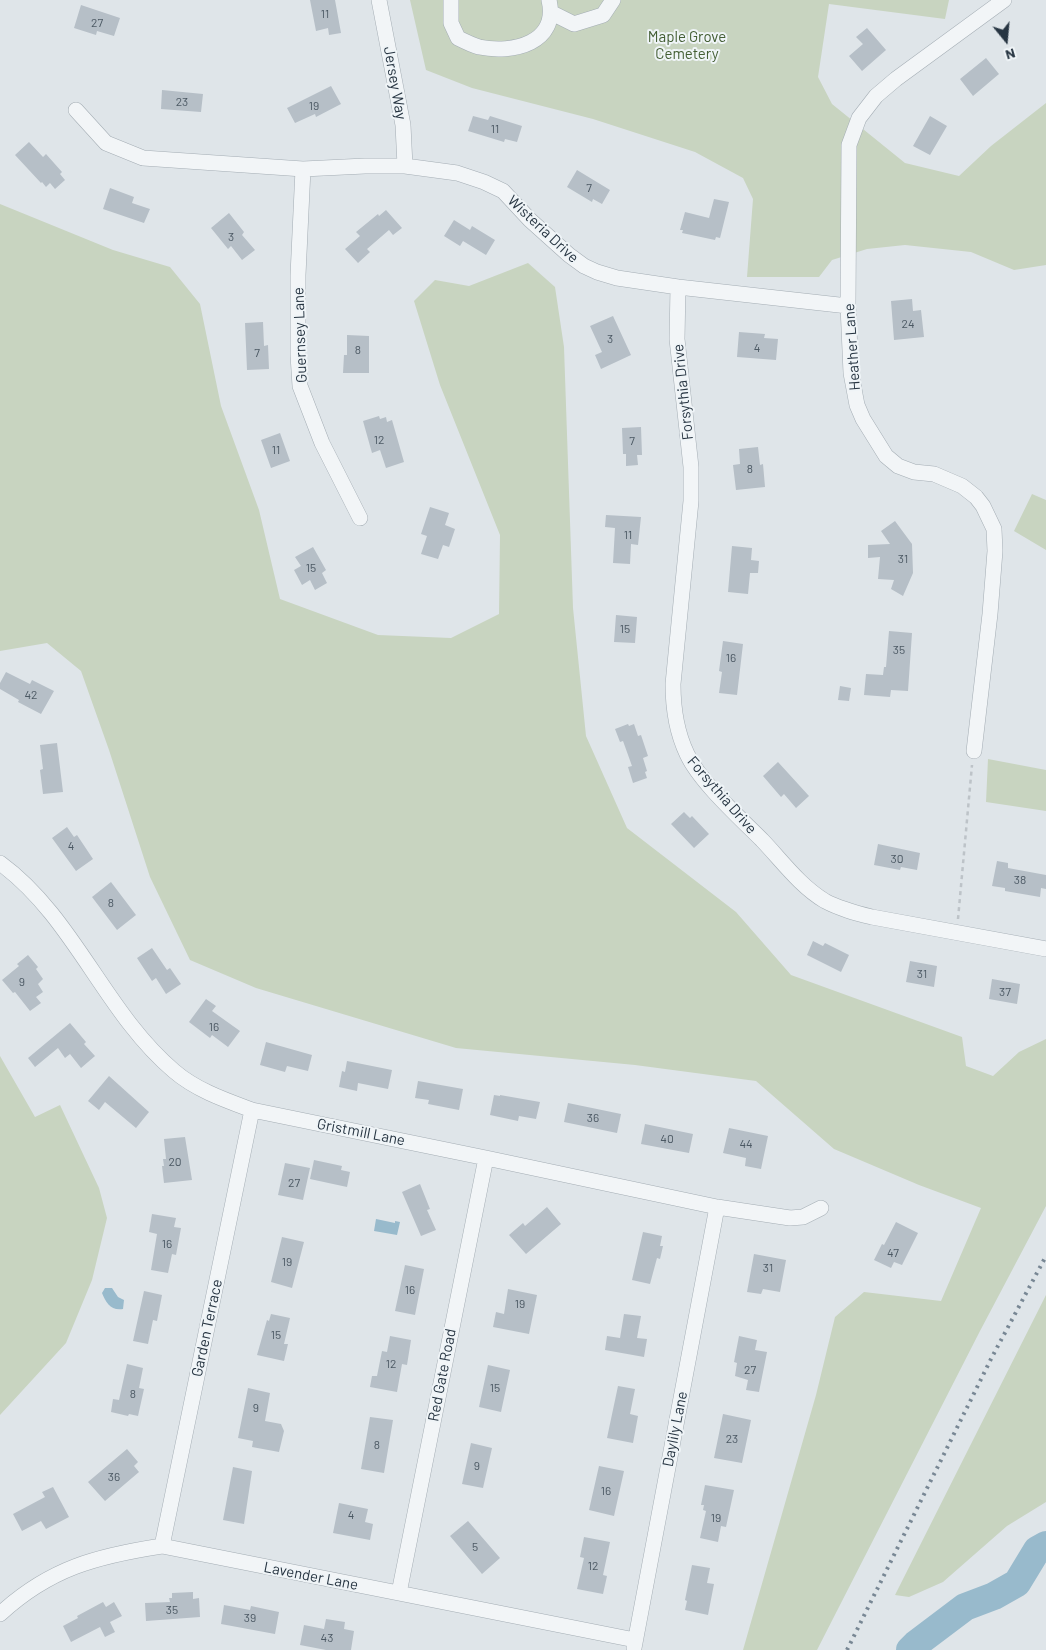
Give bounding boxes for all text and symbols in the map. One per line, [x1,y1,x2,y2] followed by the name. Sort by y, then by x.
[321,7,329,21] house number: 11
[981,15,1031,65] north arrow
[91,16,103,30] house number: 27
[648,28,726,63] park label: Maple Grove Cemetery
[380,45,410,121] street label: Jersey Way
[1004,45,1017,64] text: N
[176,95,188,109] house number: 23
[309,99,319,113] house number: 19
[491,122,499,136] house number: 11
[586,181,592,195] house number: 7
[504,191,582,267] street label: Wisteria Drive
[228,230,234,244] house number: 3
[289,287,311,383] street label: Guernsey Lane
[840,303,864,391] street label: Heather Lane
[901,317,915,331] house number: 24
[607,332,613,346] house number: 3
[754,341,760,355] house number: 4
[355,343,361,357] house number: 8
[669,343,697,441] street label: Forsythia Drive
[254,346,260,360] house number: 7
[374,433,384,447] house number: 12
[629,434,635,448] house number: 7
[272,443,280,457] house number: 11
[747,462,753,476] house number: 8
[624,528,632,542] house number: 11
[898,552,908,566] house number: 31
[306,561,316,575] house number: 15
[620,622,630,636] house number: 15
[893,643,905,657] house number: 35
[726,651,736,665] house number: 16
[24,688,38,702] house number: 42
[684,753,760,837] street label: Forsythia Drive
[68,839,74,853] house number: 4
[891,852,903,866] house number: 30
[1014,873,1026,887] house number: 38
[108,896,114,910] house number: 8
[917,967,927,981] house number: 31
[19,975,25,989] house number: 9
[999,985,1011,999] house number: 37
[209,1020,219,1034] house number: 16
[587,1111,599,1125] house number: 36
[315,1115,407,1149] street label: Gristmill Lane
[660,1132,674,1146] house number: 40
[739,1137,753,1151] house number: 44
[168,1155,182,1169] house number: 20
[288,1176,300,1190] house number: 27
[162,1237,172,1251] house number: 16
[887,1246,899,1260] house number: 47
[282,1255,292,1269] house number: 19
[763,1261,773,1275] house number: 31
[188,1278,226,1378] street label: Garden Terrace
[405,1283,415,1297] house number: 16
[515,1297,525,1311] house number: 19
[424,1327,460,1423] street label: Red Gate Road
[271,1328,281,1342] house number: 15
[386,1357,396,1371] house number: 12
[744,1363,756,1377] house number: 27
[490,1381,500,1395] house number: 15
[130,1387,136,1401] house number: 8
[659,1390,691,1468] street label: Daylily Lane
[253,1401,259,1415] house number: 9
[726,1432,738,1446] house number: 23
[374,1438,380,1452] house number: 8
[474,1459,480,1473] house number: 9
[108,1470,120,1484] house number: 36
[601,1484,611,1498] house number: 16
[348,1508,354,1522] house number: 4
[711,1511,721,1525] house number: 19
[472,1540,478,1554] house number: 5
[262,1558,360,1594] street label: Lavender Lane
[588,1559,598,1573] house number: 12
[166,1603,178,1617] house number: 35
[244,1611,256,1625] house number: 39
[321,1631,333,1645] house number: 43

